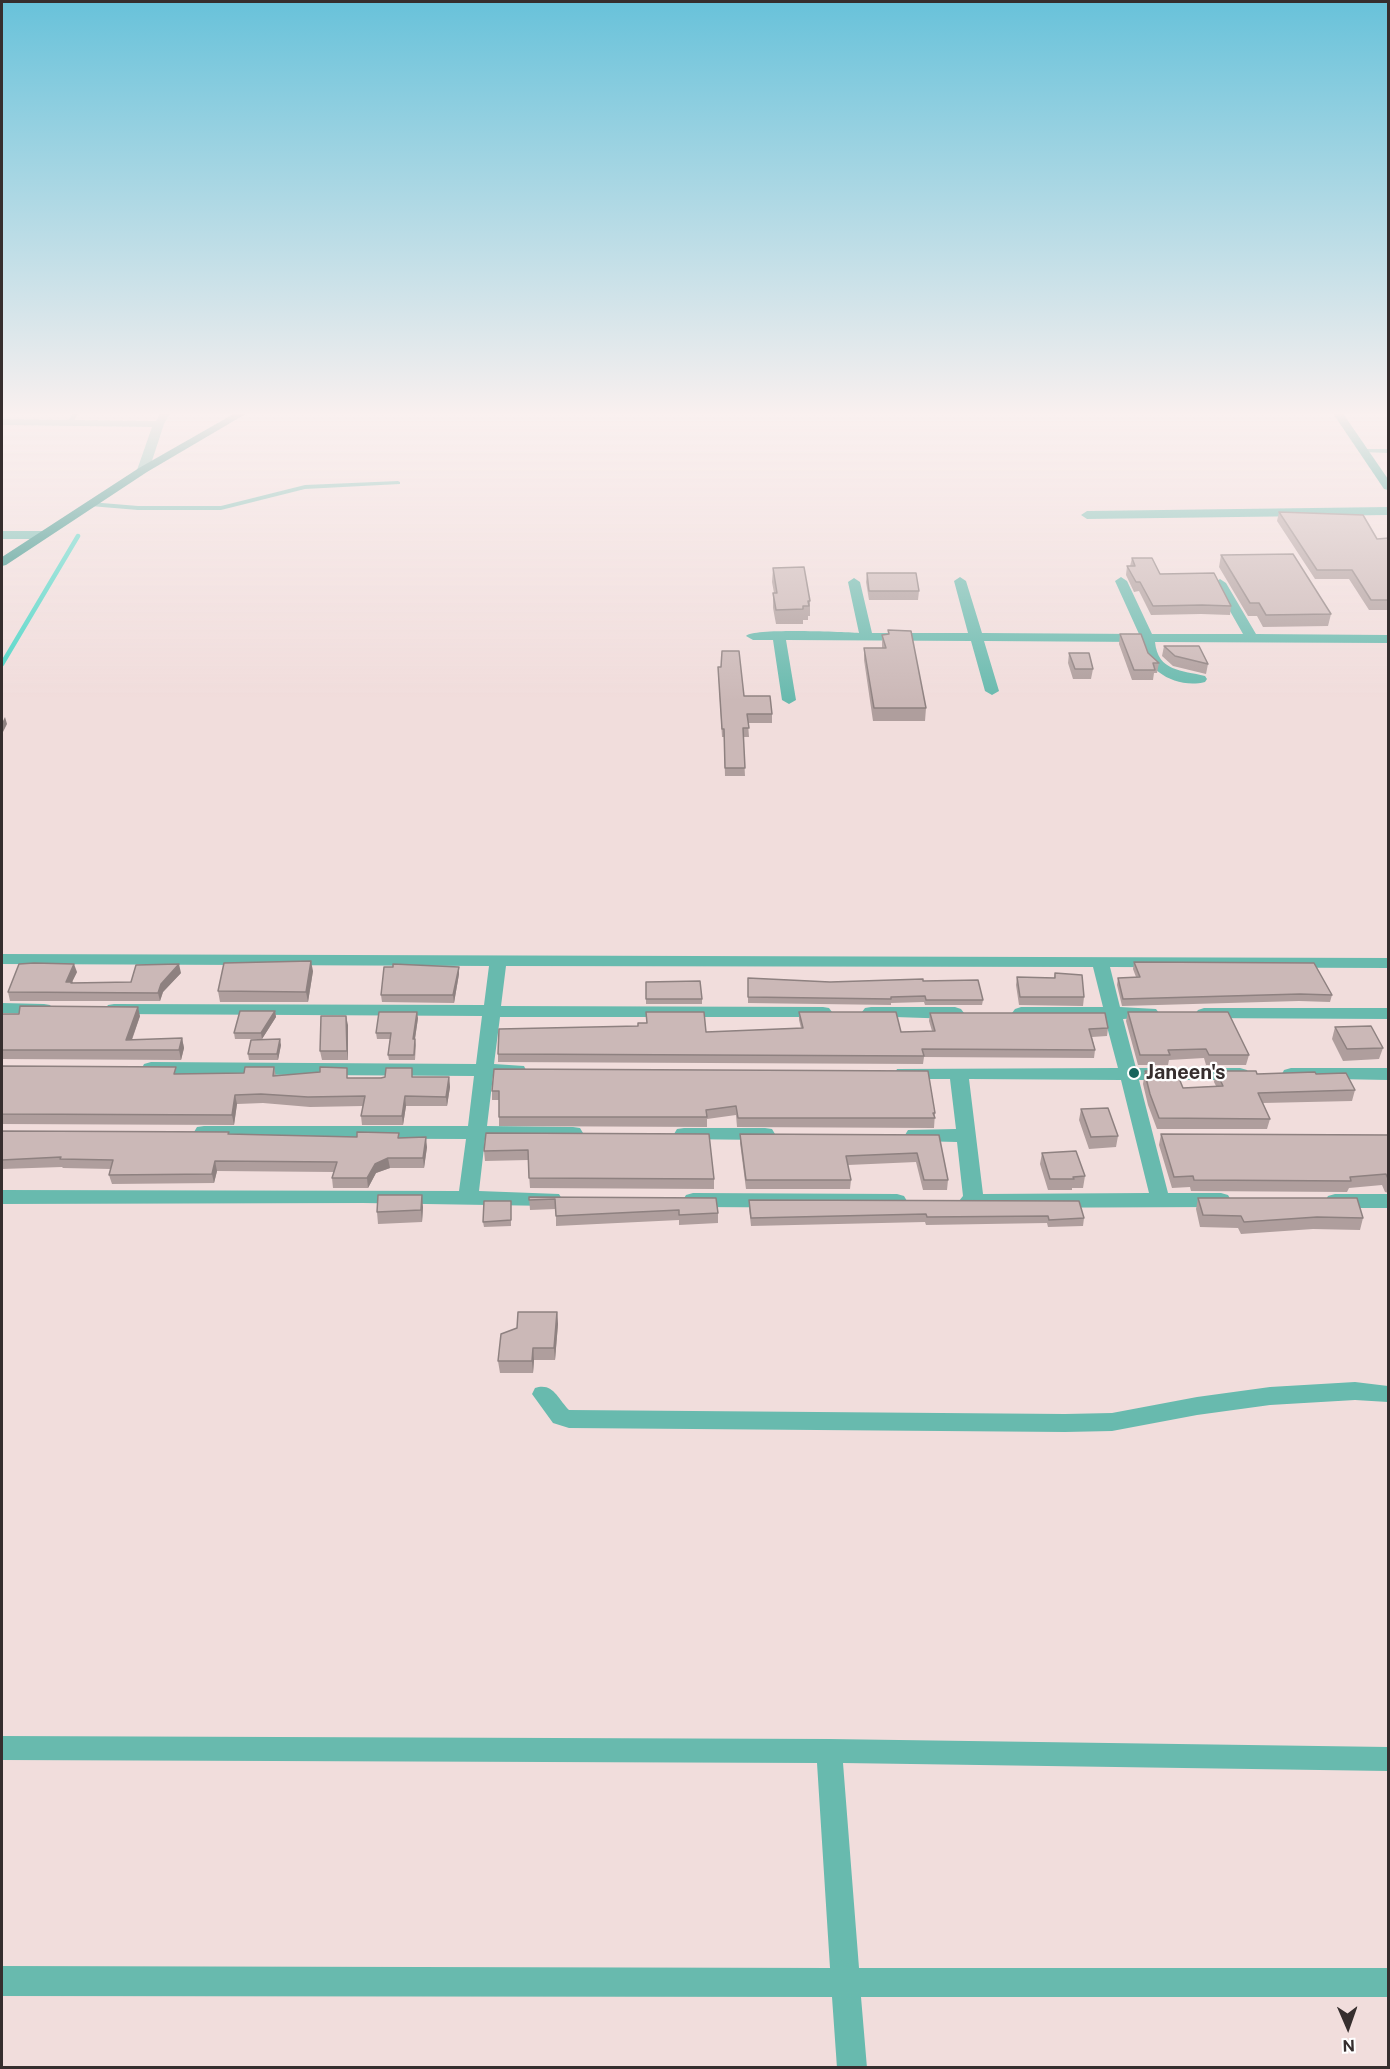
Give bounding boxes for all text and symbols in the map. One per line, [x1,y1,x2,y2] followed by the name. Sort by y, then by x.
[1146,1061,1226,1085] place label: Janeen's
[1127,1066,1141,1080] marker: Janeen's
[1318,1997,1378,2057] north arrow
[1342,2036,1355,2055] text: N

